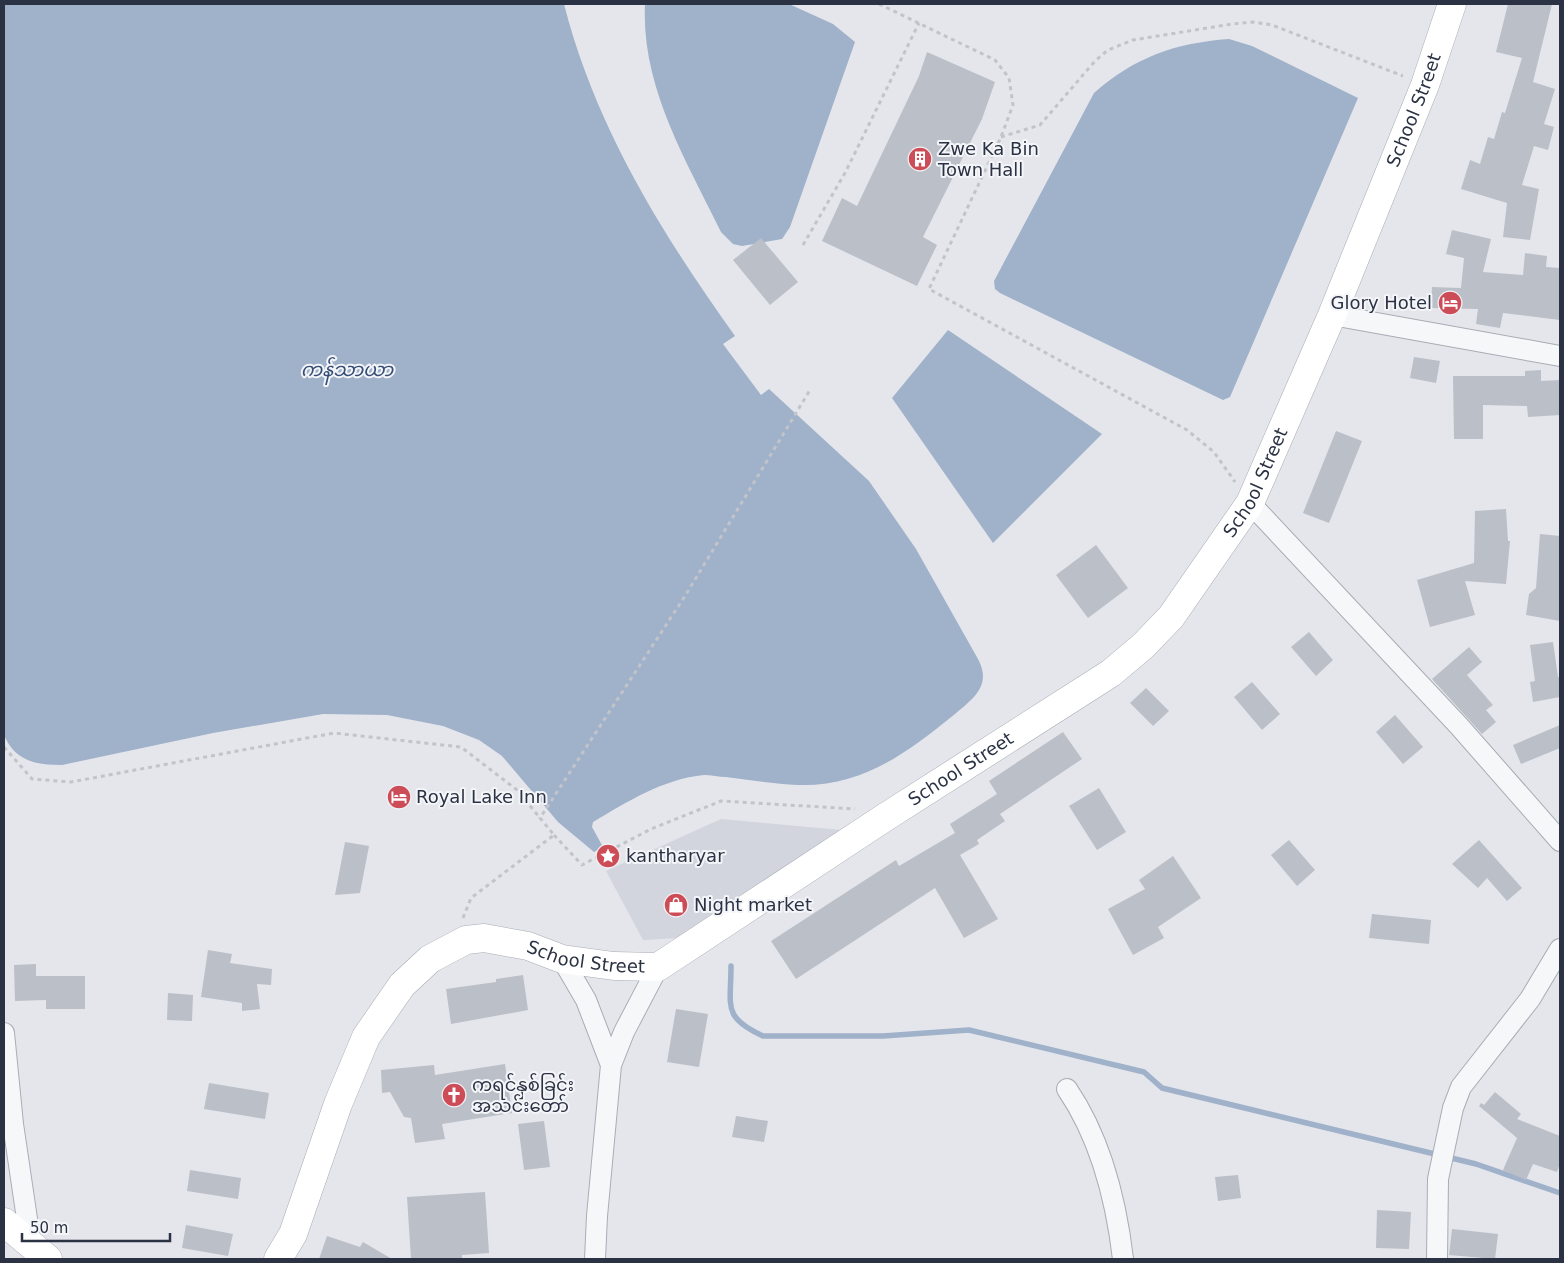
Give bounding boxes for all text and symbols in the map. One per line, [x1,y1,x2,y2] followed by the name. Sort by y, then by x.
[1382,50,1445,170] street label: School Street
[937,138,1039,180] place label: Zwe Ka Bin Town Hall
[907,146,933,172] building icon: Zwe Ka Bin Town Hall
[1437,290,1463,316] hotel icon: Glory Hotel
[1331,292,1432,313] place label: Glory Hotel
[301,356,394,385] water label: ကန်သာယာ
[1219,424,1292,541] street label: School Street
[904,727,1017,810] street label: School Street
[386,784,412,810] hotel icon: Royal Lake Inn
[416,786,547,807] place label: Royal Lake Inn
[595,843,621,869] place icon: kantharyar
[626,845,725,866] place label: kantharyar
[663,892,689,918] shop icon: Night market
[694,894,812,915] place label: Night market
[524,936,645,977] street label: School Street
[472,1072,574,1116] place label: ကရင်နှစ်ခြင်း အသင်းတော်
[441,1082,467,1108] church icon: ကရင်နှစ်ခြင်း အသင်းတော်
[22,1210,170,1242] scale bar
[30,1219,68,1237] text: 50 m

